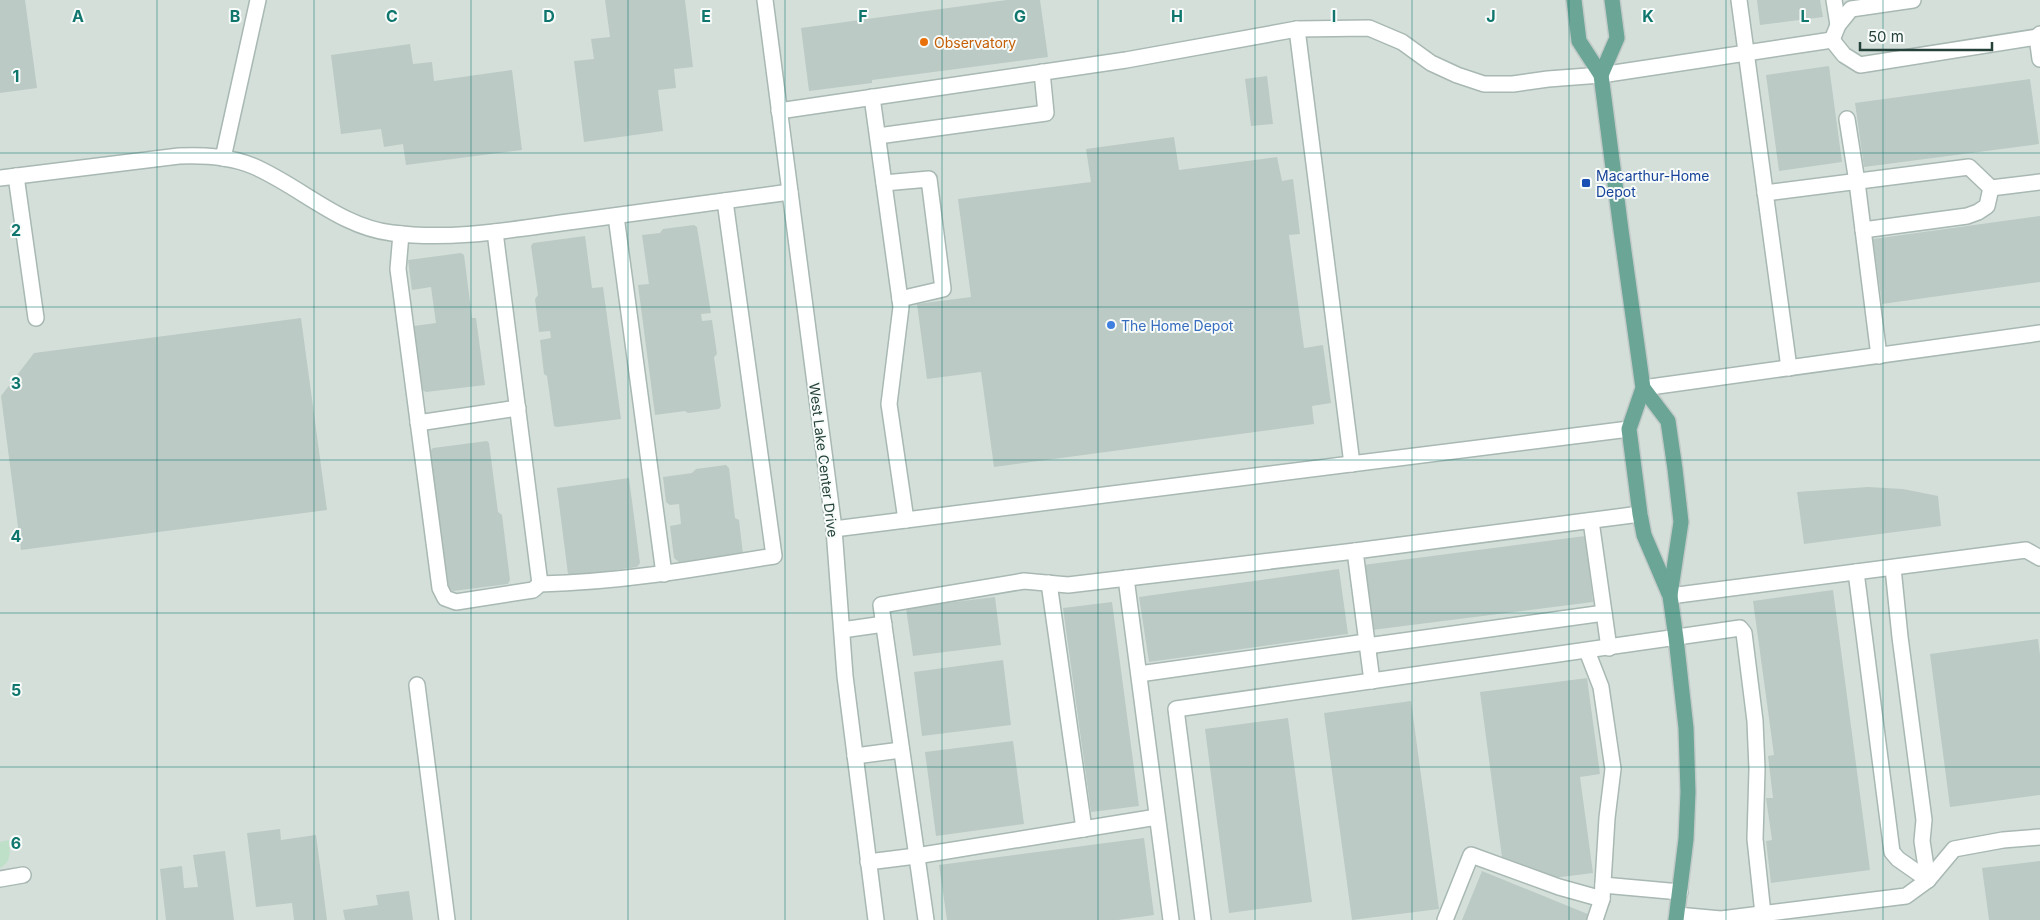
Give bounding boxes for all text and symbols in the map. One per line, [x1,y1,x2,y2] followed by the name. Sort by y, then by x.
[72,6,84,26] text: A
[230,6,240,26] text: B
[386,6,398,26] text: C
[543,6,555,26] text: D
[701,6,711,26] text: E
[858,6,868,26] text: F
[1014,6,1026,26] text: G
[1171,6,1183,26] text: H
[1332,6,1336,26] text: I
[1486,6,1496,26] text: J
[1642,6,1654,26] text: K
[1800,6,1810,26] text: L
[1860,20,1992,52] scale bar
[1868,27,1904,46] text: 50 m
[934,34,1016,51] place label: Observatory
[918,36,930,48] marker: Observatory
[13,66,19,86] text: 1
[1596,167,1710,200] place label: Macarthur-Home Depot
[1580,177,1592,189] marker: Macarthur-Home Depot
[11,220,21,240] text: 2
[1121,317,1234,334] place label: The Home Depot
[1105,319,1117,331] marker: The Home Depot
[11,373,21,393] text: 3
[806,382,842,538] street label: West Lake Center Drive
[11,526,22,546] text: 4
[11,680,21,700] text: 5
[11,833,21,853] text: 6

